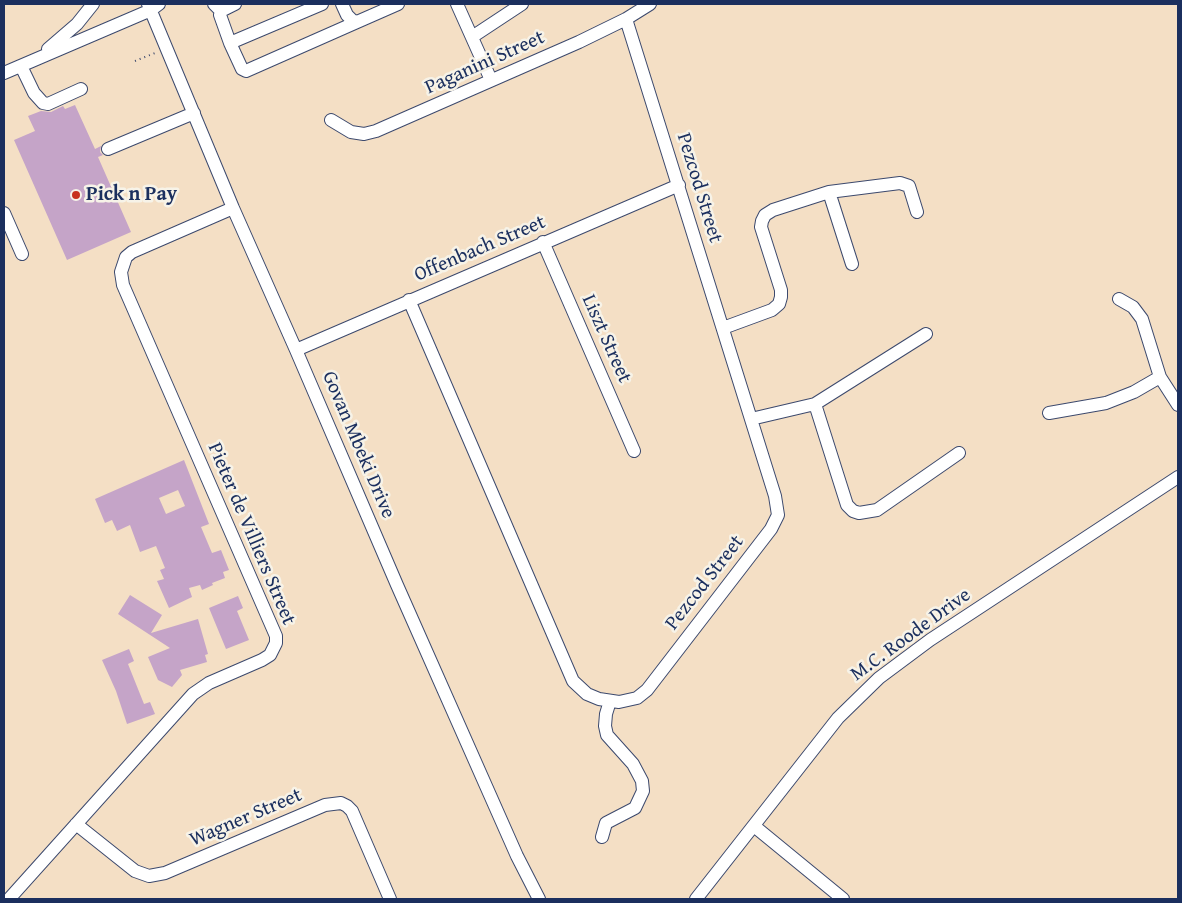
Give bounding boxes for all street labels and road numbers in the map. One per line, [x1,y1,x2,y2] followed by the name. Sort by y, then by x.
[422,26,548,100] street label: Paganini Street
[671,130,727,246] street label: Pezcod Street
[411,211,549,287] street label: Offenbach Street
[576,291,636,387] street label: Liszt Street
[316,368,400,522] street label: Govan Mbeki Drive
[202,439,300,629] street label: Pieter de Villiers Street
[661,531,749,635] street label: Pezcod Street
[846,583,976,687] street label: M.C. Roode Drive
[186,784,306,852] street label: Wagner Street

